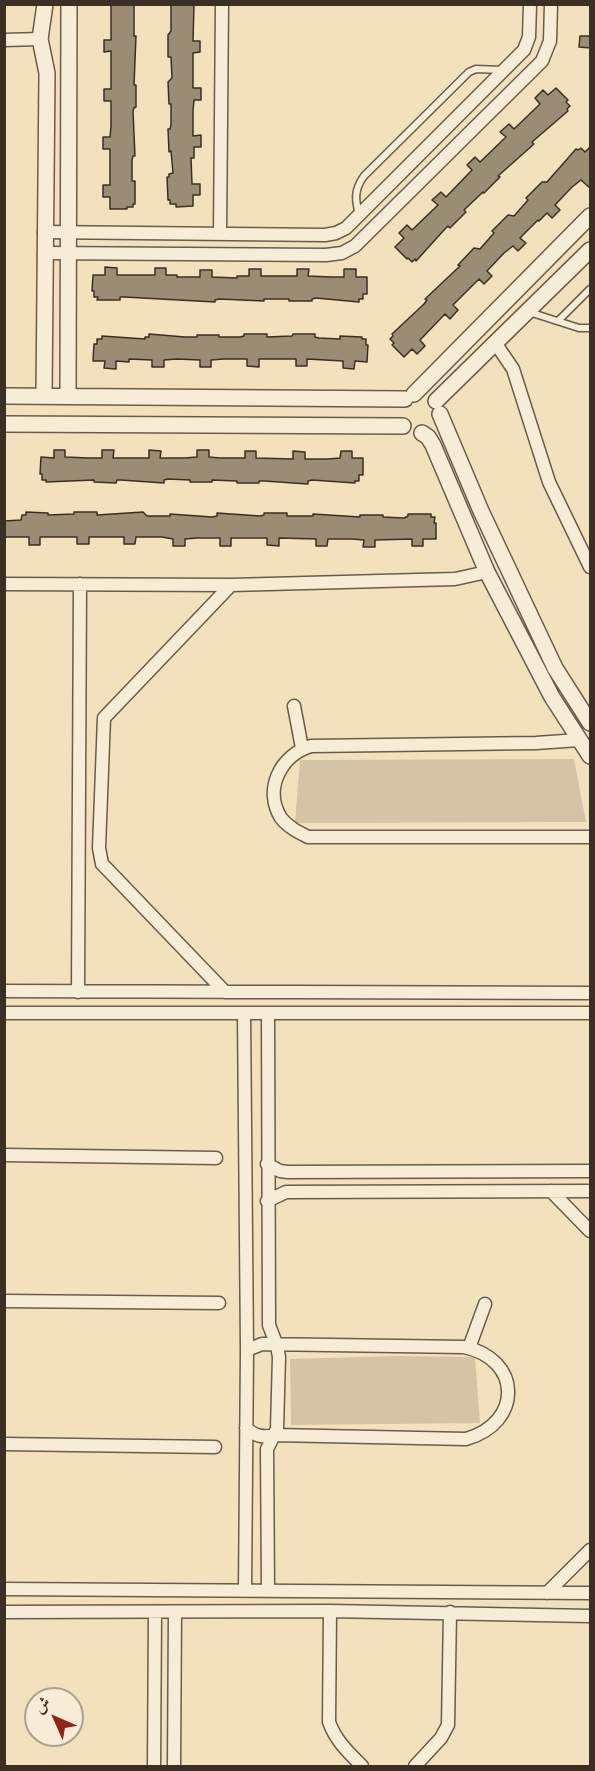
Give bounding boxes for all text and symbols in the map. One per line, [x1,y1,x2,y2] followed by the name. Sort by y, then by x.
[24,1687,84,1747] north arrow
[31,1694,54,1717] text: ش

